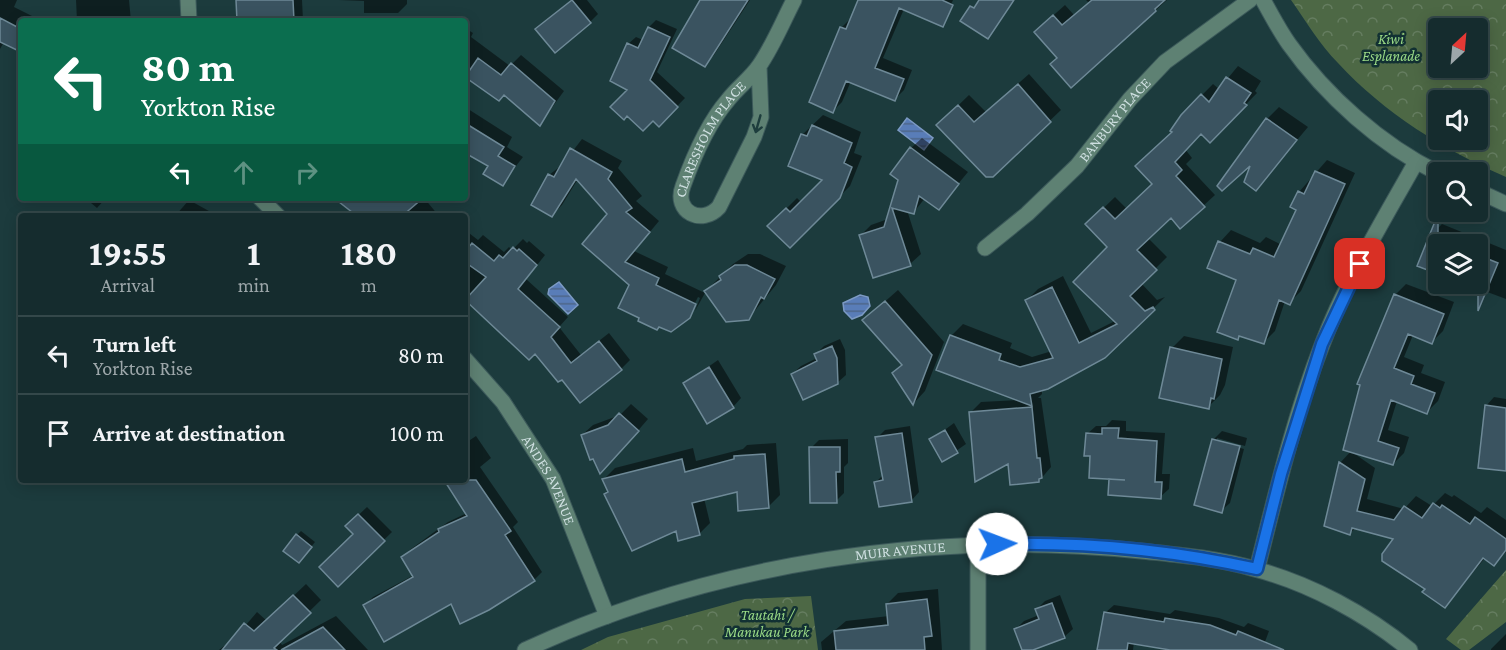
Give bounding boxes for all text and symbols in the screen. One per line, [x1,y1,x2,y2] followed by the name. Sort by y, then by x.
[1428,18,1488,78] north arrow
[1428,18,1488,294] map controls
[1362,31,1420,65] park label: Kiwi Esplanade
[42,42,120,120] icon: left
[141,43,235,90] text: 80 m
[1076,75,1154,165] street label: BANBURY PLACE
[673,78,749,198] street label: CLARESHOLM PLACE
[1428,90,1488,150] button: sound
[141,92,275,122] text: Yorkton Rise
[752,114,763,133] one-way arrow
[164,156,197,189] icon: left
[227,156,260,189] icon: ahead
[290,156,323,189] icon: right
[1428,162,1488,222] button: search
[89,233,167,273] text: 19:55
[247,233,261,273] text: 1
[341,233,397,273] text: 180
[1428,234,1488,294] button: layers
[1334,238,1385,289] pin
[1343,247,1376,280] icon: arrive
[101,274,155,296] text: Arrival
[238,274,270,296] text: min
[361,274,377,296] text: m
[93,332,176,357] text: Turn left
[42,339,75,372] icon: left
[398,343,444,368] text: 80 m
[93,357,193,379] text: Yorkton Rise
[42,417,75,450] icon: arrive
[93,421,285,446] text: Arrive at destination
[390,421,444,446] text: 100 m
[519,432,578,527] street label: ANDES AVENUE
[965,512,1029,576] position arrow
[854,539,946,563] street label: MUIR AVENUE
[724,607,811,640] park label: Tautahi / Manukau Park

